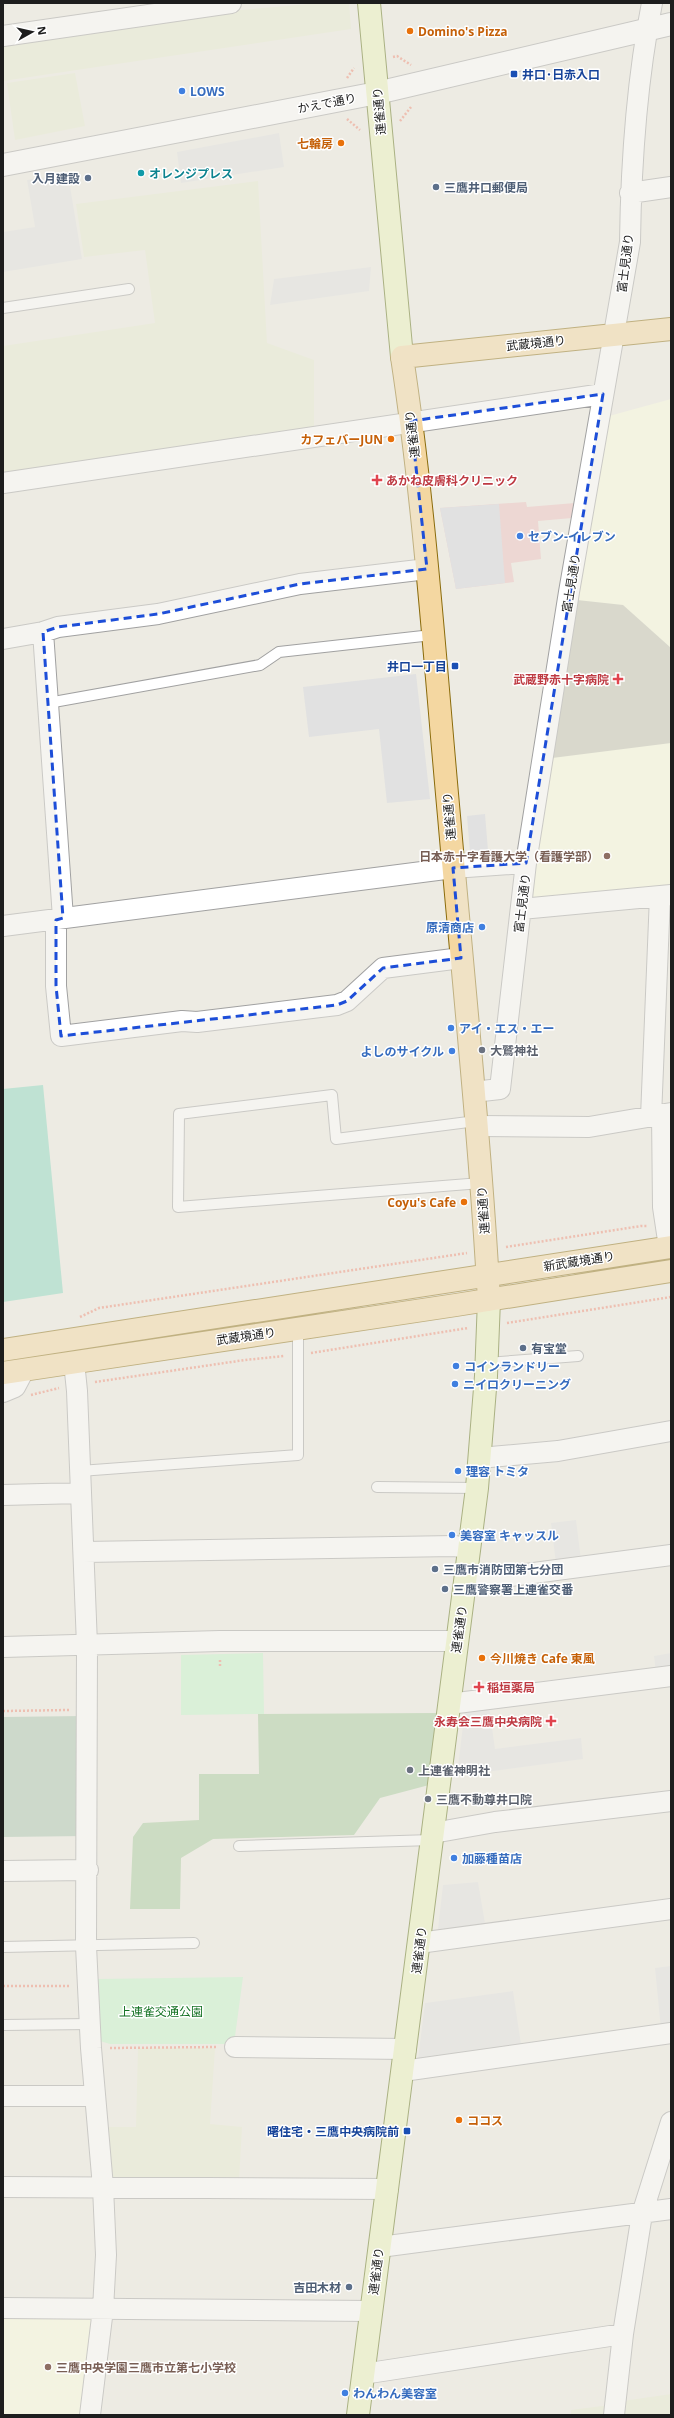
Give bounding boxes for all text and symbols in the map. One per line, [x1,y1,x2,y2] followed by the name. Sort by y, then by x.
[12,12,52,52] north arrow
[418,23,508,40] place label: Domino's Pizza
[34,25,50,36] text: N
[405,26,415,36] marker: Domino's Pizza
[522,66,600,83] place label: 井口･日赤入口
[509,69,519,79] marker: 井口･日赤入口
[190,83,225,100] place label: LOWS
[177,86,187,96] marker: LOWS
[368,86,390,136] street label: 連雀通り
[296,89,358,117] street label: かえで通り
[297,135,333,152] place label: 七輪房
[336,138,346,148] marker: 七輪房
[149,165,233,182] place label: オレンジプレス
[136,168,146,178] marker: オレンジプレス
[32,170,80,187] place label: 入月建設
[83,173,93,183] marker: 入月建設
[444,179,528,196] place label: 三鷹井口郵便局
[431,182,441,192] marker: 三鷹井口郵便局
[613,232,637,294] street label: 富士見通り
[505,331,567,355] street label: 武蔵境通り
[401,409,423,459] street label: 連雀通り
[300,431,383,448] place label: カフェバーJUN
[386,434,396,444] marker: カフェバーJUN
[386,472,518,489] place label: あかね皮膚科クリニック
[371,474,383,486] marker: あかね皮膚科クリニック
[528,528,616,545] place label: セブン-イレブン
[515,531,525,541] marker: セブン-イレブン
[558,552,584,614] street label: 富士見通り
[387,658,447,675] place label: 井口一丁目
[450,661,460,671] marker: 井口一丁目
[513,671,609,688] place label: 武蔵野赤十字病院
[612,673,624,685] marker: 武蔵野赤十字病院
[438,791,460,841] street label: 連雀通り
[419,848,599,865] place label: 日本赤十字看護大学（看護学部）
[602,851,612,861] marker: 日本赤十字看護大学（看護学部）
[510,872,534,934] street label: 富士見通り
[426,919,474,936] place label: 原清商店
[477,922,487,932] marker: 原清商店
[459,1020,554,1037] place label: アイ・エス・エー
[446,1023,456,1033] marker: アイ・エス・エー
[490,1042,538,1059] place label: 大鷲神社
[361,1043,444,1060] place label: よしのサイクル
[477,1045,487,1055] marker: 大鷲神社
[447,1046,457,1056] marker: よしのサイクル
[473,1185,493,1235] street label: 連雀通り
[387,1194,456,1211] place label: Coyu's Cafe
[459,1197,469,1207] marker: Coyu's Cafe
[542,1247,616,1275] street label: 新武蔵境通り
[215,1323,277,1349] street label: 武蔵境通り
[531,1340,567,1357] place label: 有宝堂
[518,1343,528,1353] marker: 有宝堂
[464,1358,560,1375] place label: コインランドリー
[451,1361,461,1371] marker: コインランドリー
[463,1376,571,1393] place label: ニイロクリーニング
[450,1379,460,1389] marker: ニイロクリーニング
[466,1463,529,1480] place label: 理容 トミタ
[453,1466,463,1476] marker: 理容 トミタ
[460,1527,559,1544] place label: 美容室 キャッスル
[447,1530,457,1540] marker: 美容室 キャッスル
[443,1561,563,1578] place label: 三鷹市消防団第七分団
[430,1564,440,1574] marker: 三鷹市消防団第七分団
[453,1581,574,1598] place label: 三鷹警察署上連雀交番
[440,1584,450,1594] marker: 三鷹警察署上連雀交番
[447,1604,471,1654] street label: 連雀通り
[490,1650,595,1667] place label: 今川焼き Cafe 東風
[477,1653,487,1663] marker: 今川焼き Cafe 東風
[487,1679,535,1696] place label: 稲垣薬局
[474,1682,484,1692] marker: 稲垣薬局
[434,1713,542,1730] place label: 永寿会三鷹中央病院
[545,1715,557,1727] marker: 永寿会三鷹中央病院
[418,1762,490,1779] place label: 上連雀神明社
[405,1765,415,1775] marker: 上連雀神明社
[436,1791,532,1808] place label: 三鷹不動尊井口院
[423,1794,433,1804] marker: 三鷹不動尊井口院
[462,1850,522,1867] place label: 加藤種苗店
[449,1853,459,1863] marker: 加藤種苗店
[408,1925,430,1975] street label: 連雀通り
[119,2003,203,2020] park label: 上連雀交通公園
[467,2112,503,2129] place label: ココス
[454,2115,464,2125] marker: ココス
[267,2123,399,2140] place label: 曙住宅・三鷹中央病院前
[402,2126,412,2136] marker: 曙住宅・三鷹中央病院前
[365,2246,387,2296] street label: 連雀通り
[293,2279,341,2296] place label: 吉田木材
[344,2282,354,2292] marker: 吉田木材
[56,2359,236,2376] place label: 三鷹中央学園三鷹市立第七小学校
[43,2362,53,2372] marker: 三鷹中央学園三鷹市立第七小学校
[353,2385,437,2402] place label: わんわん美容室
[340,2388,350,2398] marker: わんわん美容室

